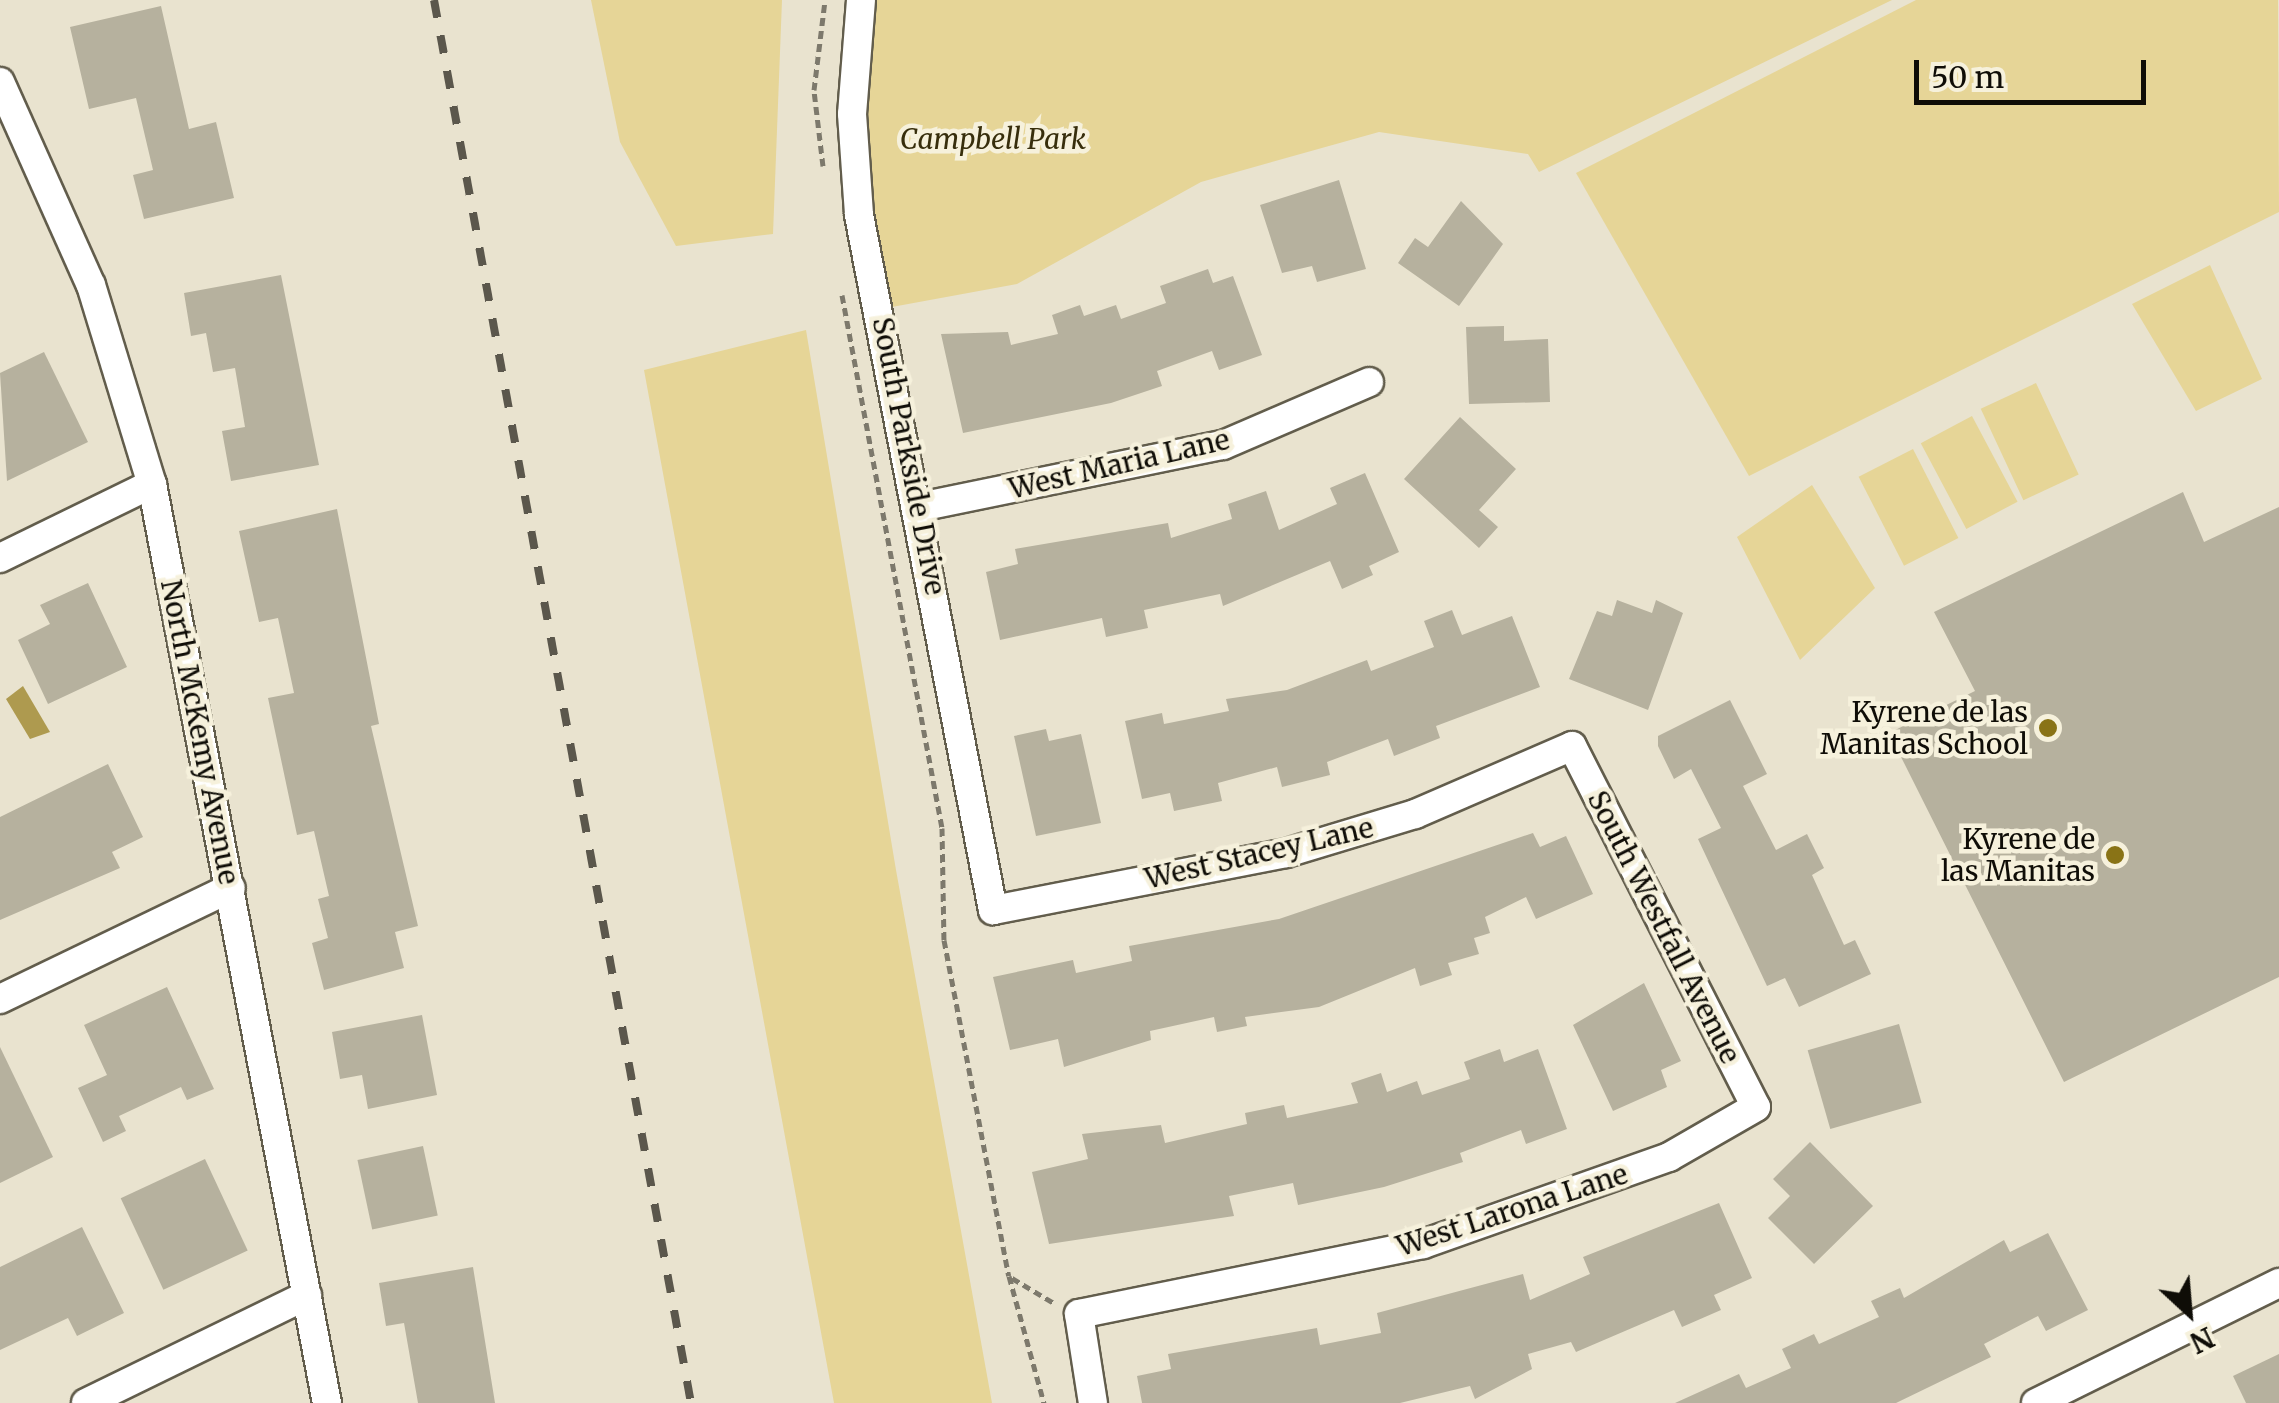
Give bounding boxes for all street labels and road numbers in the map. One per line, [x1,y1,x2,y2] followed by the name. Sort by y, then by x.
[866,314,952,598] street label: South Parkside Drive
[1005,422,1233,506] street label: West Maria Lane
[154,577,246,887] street label: North McKemy Avenue
[1581,785,1747,1069] street label: South Westfall Avenue
[1142,810,1376,896] street label: West Stacey Lane
[1392,1157,1632,1263] street label: West Larona Lane

